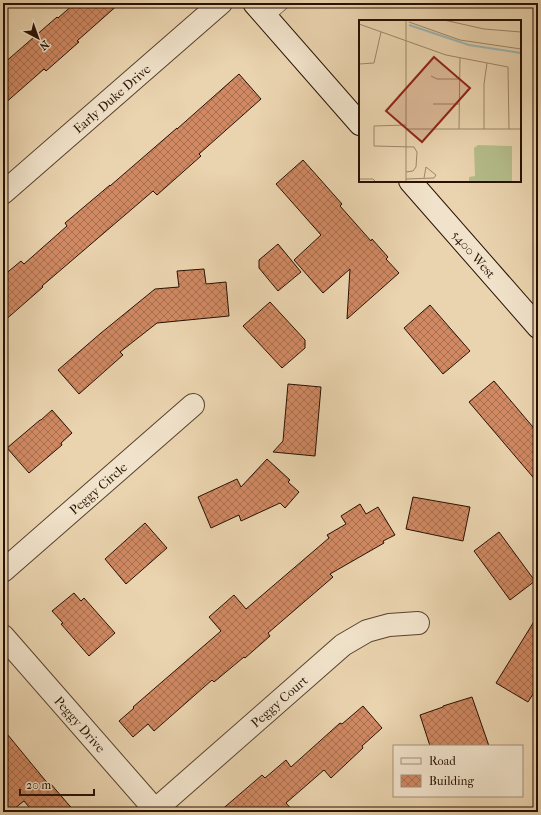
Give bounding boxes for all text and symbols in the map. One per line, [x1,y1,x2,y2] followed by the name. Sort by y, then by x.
[18,18,58,58] north arrow
[359,20,521,182] inset map
[36,38,52,53] text: N
[70,61,154,136] street label: Early Duke Drive
[449,227,499,281] street label: 5400 West
[66,459,130,518] street label: Peggy Circle
[248,672,311,730] street label: Peggy Court
[51,693,109,756] street label: Peggy Drive
[393,745,523,797] legend
[429,754,456,768] text: Road
[20,771,94,797] scale bar
[429,774,474,788] text: Building
[26,778,51,792] text: 20 m

